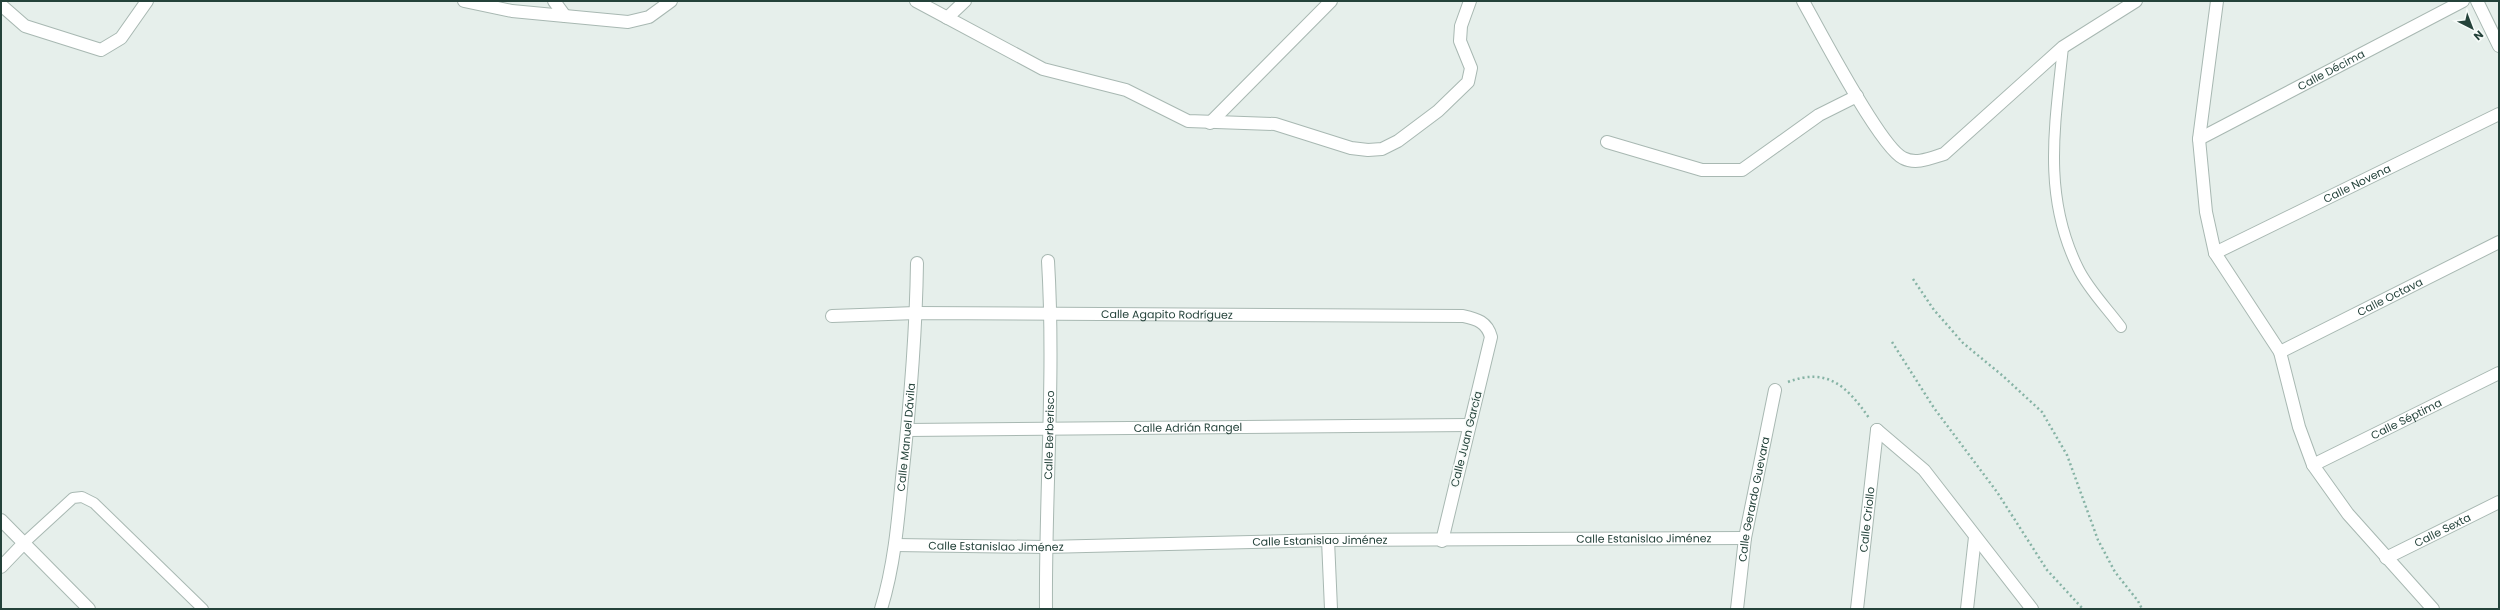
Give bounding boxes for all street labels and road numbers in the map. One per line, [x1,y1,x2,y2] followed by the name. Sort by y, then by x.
[2295,46,2368,94] street label: Calle Décima
[2320,160,2393,207] street label: Calle Novena
[2354,274,2425,320] street label: Calle Octava
[1101,306,1233,323] street label: Calle Agapito Rodríguez
[893,382,919,492] street label: Calle Manuel Dávila
[1446,389,1486,489] street label: Calle Juan García
[1040,390,1058,480] street label: Calle Berberisco
[2368,395,2444,443] street label: Calle Séptima
[1134,419,1242,436] street label: Calle Adrián Rangel
[1734,435,1773,563] street label: Calle Gerardo Guevara
[1855,486,1879,553] street label: Calle Criollo
[2411,509,2473,551] street label: Calle Sexta
[1576,530,1712,547] street label: Calle Estanislao Jiménez
[1252,532,1388,550] street label: Calle Estanislao Jiménez
[928,537,1064,555] street label: Calle Estanislao Jiménez

